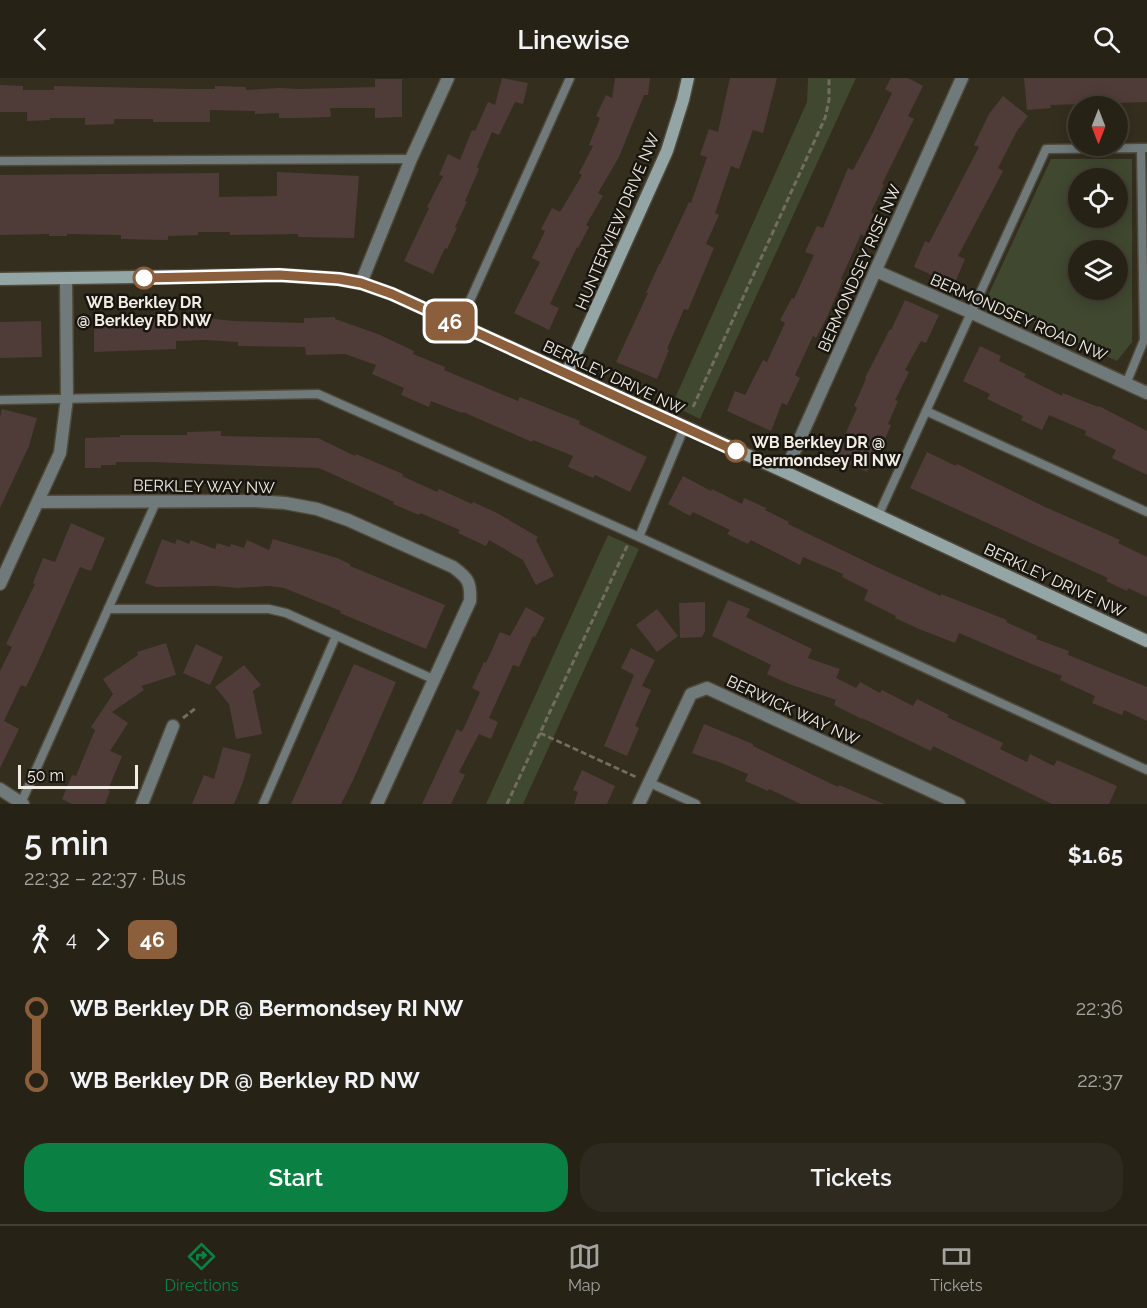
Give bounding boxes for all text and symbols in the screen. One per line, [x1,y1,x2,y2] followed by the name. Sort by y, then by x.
[24,23,57,56] icon: back
[1090,23,1123,56] icon: search
[517,24,630,55] text: Linewise
[1068,96,1128,156] north arrow
[1068,96,1128,300] map controls
[572,130,663,313] street label: HUNTERVIEW DRIVE NW
[1068,168,1128,228] button: locate
[814,181,905,355] street label: BERMONDSEY RISE NW
[1068,240,1128,300] button: layers
[133,267,155,289] marker: WB Berkley DR @ Berkley RD NW
[927,270,1110,365] street label: BERMONDSEY ROAD NW
[77,293,211,330] place label: WB Berkley DR @ Berkley RD NW
[423,302,477,340] line badge: 46
[438,309,462,334] text: 46
[540,336,688,419] street label: BERKLEY DRIVE NW
[752,433,901,470] place label: WB Berkley DR @ Bermondsey RI NW
[725,440,747,462] marker: WB Berkley DR @ Bermondsey RI NW
[133,476,275,497] street label: BERKLEY WAY NW
[981,539,1129,622] street label: BERKLEY DRIVE NW
[723,671,862,750] street label: BERWICK WAY NW
[18,762,138,790] scale bar
[27,766,64,785] text: 50 m
[24,824,109,863] text: 5 min
[1068,842,1123,868] text: $1.65
[24,866,186,890] text: 22:32 – 22:37 · Bus
[24,923,57,956] icon: walk
[86,923,119,956] icon: forward
[66,927,77,951] text: 4
[140,927,165,952] text: 46
[70,995,463,1021] text: WB Berkley DR @ Bermondsey RI NW
[1076,996,1123,1020] text: 22:36
[70,1067,420,1093] text: WB Berkley DR @ Berkley RD NW
[1077,1068,1123,1092] text: 22:37
[24,1143,568,1212] button: Start
[580,1143,1123,1212] button: Tickets
[165,1240,238,1295] tab: Directions
[568,1240,601,1295] tab: Map
[930,1240,982,1295] tab: Tickets

